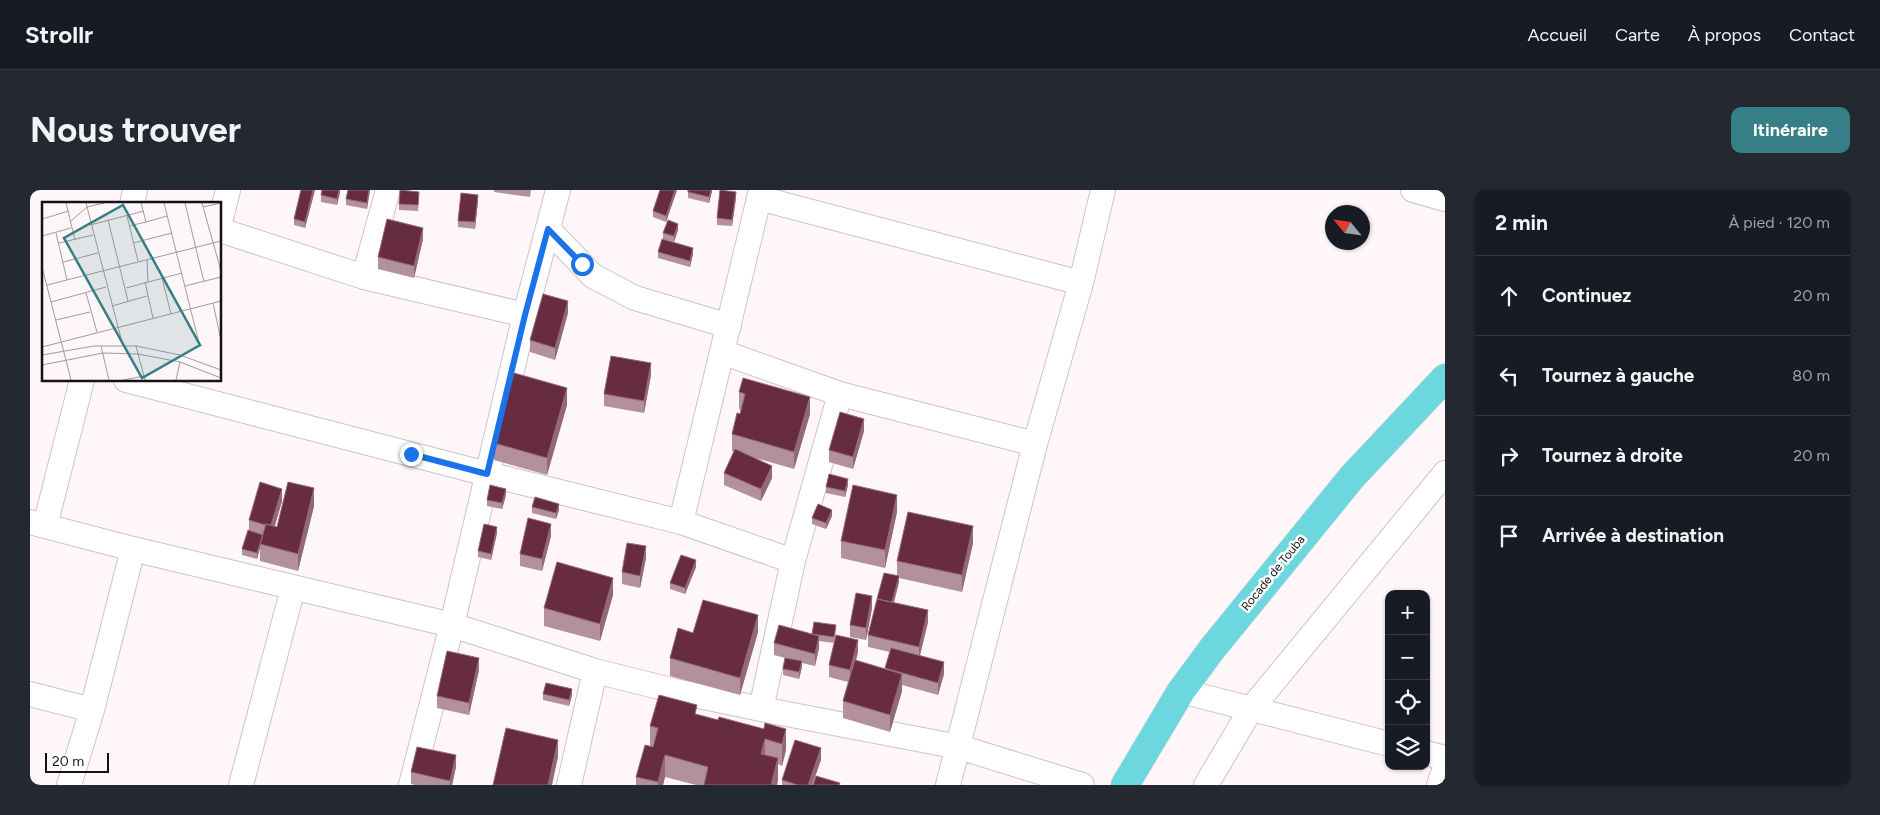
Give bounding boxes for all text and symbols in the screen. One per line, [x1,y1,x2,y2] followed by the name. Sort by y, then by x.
[25,20,93,49] text: Strollr
[1527,24,1587,46] text: Accueil
[1615,24,1660,46] text: Carte
[1688,24,1761,46] text: À propos
[1789,24,1855,46] text: Contact
[1731,107,1850,153] button: Itinéraire
[30,109,241,151] text: Nous trouver
[42,202,221,381] inset map
[1325,205,1370,250] north arrow
[1495,210,1548,235] text: 2 min
[1729,213,1830,232] text: À pied · 120 m
[571,253,594,276] route start
[1495,282,1523,310] icon: ahead
[1542,284,1631,307] text: Continuez
[1793,286,1830,305] text: 20 m
[1495,362,1523,390] icon: left
[1542,364,1694,387] text: Tournez à gauche
[1792,366,1830,385] text: 80 m
[1495,442,1523,470] icon: right
[400,443,423,466] route end
[1542,444,1683,467] text: Tournez à droite
[1793,446,1830,465] text: 20 m
[1495,522,1523,550] icon: arrive
[1542,524,1724,547] text: Arrivée à destination
[1238,533,1308,613] street label: Rocade de Touba
[1385,590,1430,770] map controls
[1385,590,1430,635] button: +
[1385,635,1430,680] button: −
[1385,680,1430,725] button: locate
[1385,725,1430,770] button: layers
[45,750,109,773] scale bar
[52,753,84,770] text: 20 m

